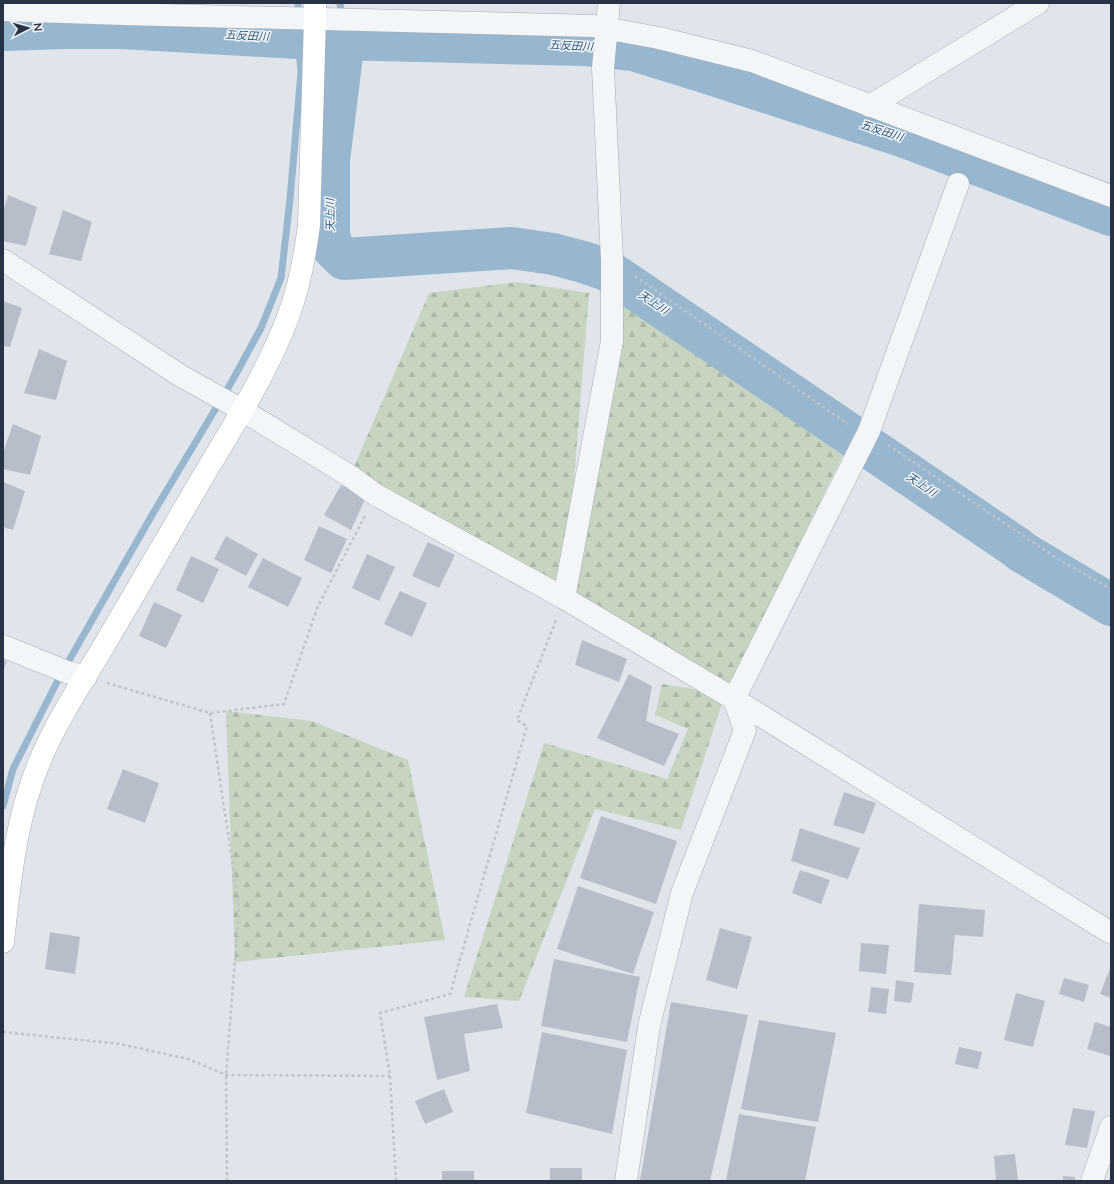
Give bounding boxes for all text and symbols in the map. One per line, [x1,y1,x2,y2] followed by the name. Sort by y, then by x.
[8,8,48,48] north arrow
[32,22,45,32] text: N
[225,27,270,43] water label: 五反田川
[549,37,594,53] water label: 五反田川
[859,117,906,143] water label: 五反田川
[323,198,336,232] water label: 天上川
[637,287,672,317] water label: 天上川
[905,469,940,499] water label: 天上川

